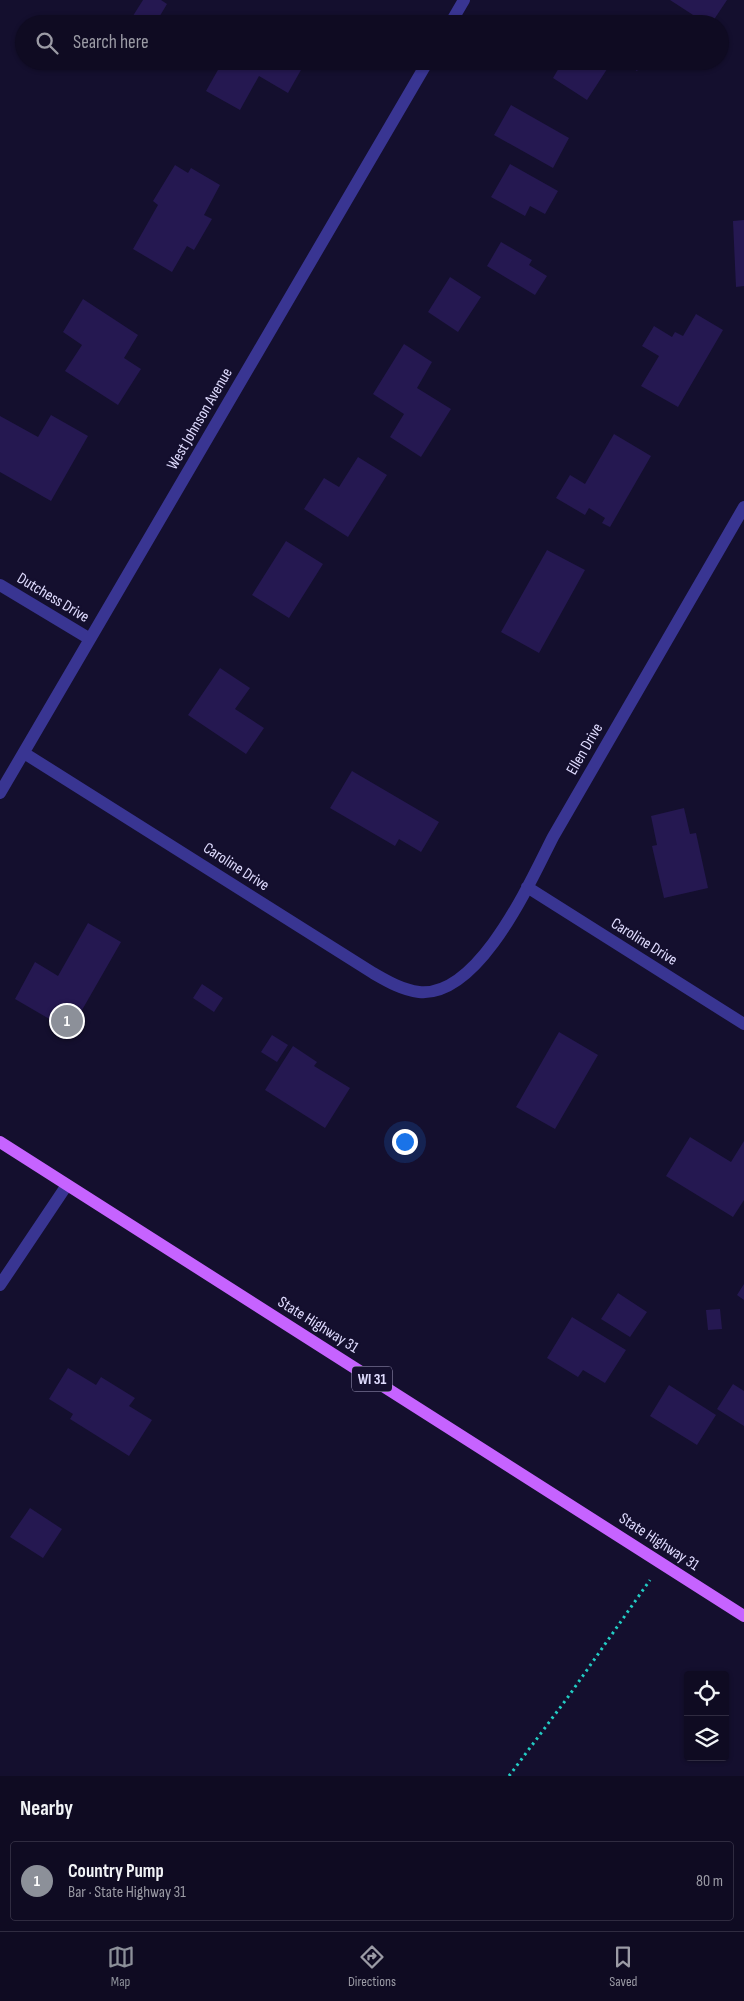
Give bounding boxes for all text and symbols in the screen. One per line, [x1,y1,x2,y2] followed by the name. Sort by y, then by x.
[15,15,729,70] search box
[33,29,61,57] icon: search
[73,31,149,54] text: Search here
[163,365,237,473] street label: West Johnson Avenue
[13,569,93,627] street label: Dutchess Drive
[563,720,607,778] street label: Ellen Drive
[200,839,272,895] street label: Caroline Drive
[607,914,681,970] street label: Caroline Drive
[51,1002,83,1040] pin: 1
[392,1129,418,1155] your location
[274,1293,362,1358] street label: State Highway 31
[352,1366,392,1392] road number: WI 31
[615,1509,703,1575] street label: State Highway 31
[684,1671,729,1761] map controls
[684,1671,729,1716] button: locate
[684,1716,729,1761] button: layers
[20,1796,73,1821] text: Nearby
[68,1860,164,1883] text: Country Pump
[34,1872,40,1891] text: 1
[696,1872,723,1891] text: 80 m
[68,1883,186,1902] text: Bar · State Highway 31
[107,1943,135,1990] tab: Map
[348,1943,396,1990] tab: Directions
[609,1943,637,1990] tab: Saved

